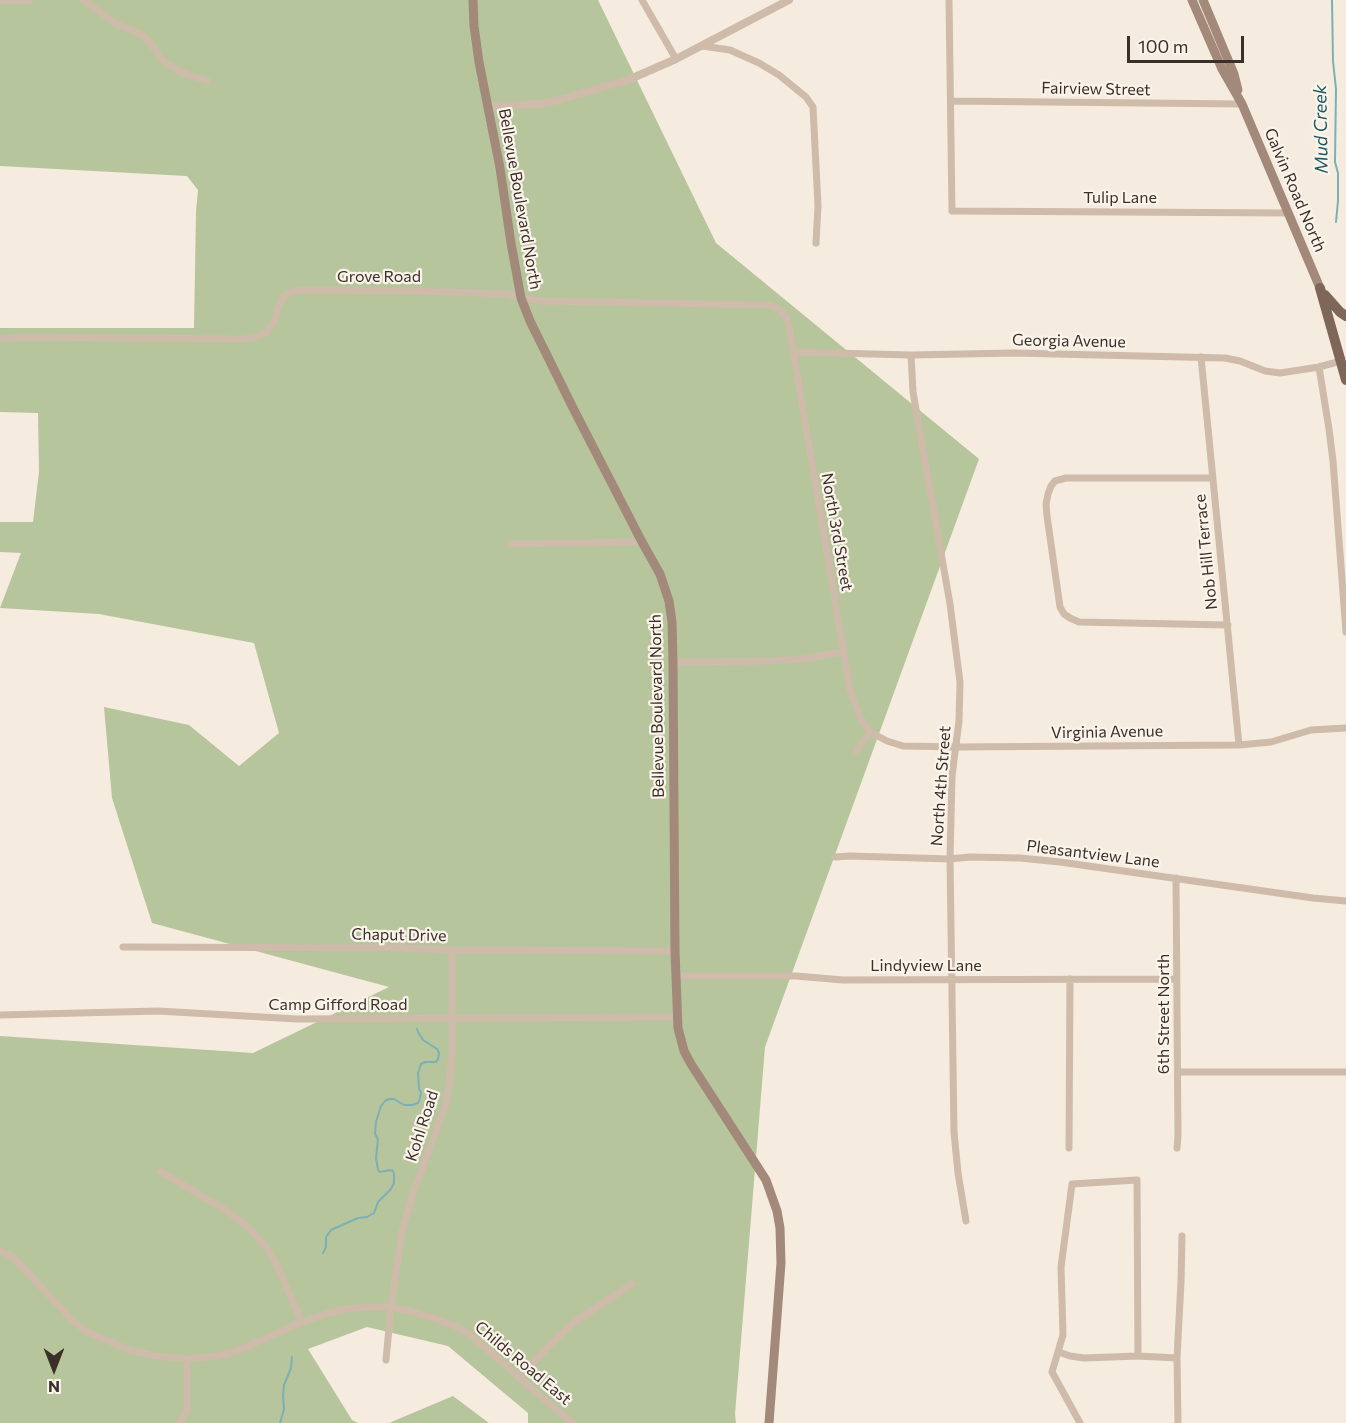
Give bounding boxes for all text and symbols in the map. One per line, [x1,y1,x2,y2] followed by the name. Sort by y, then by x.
[1130,24,1247,62] scale bar
[1138,35,1188,57] text: 100 m
[1041,78,1151,100] street label: Fairview Street
[1309,84,1333,174] water label: Mud Creek
[495,107,545,291] street label: Bellevue Boulevard North
[1260,125,1330,255] street label: Galvin Road North
[1083,188,1157,208] street label: Tulip Lane
[337,267,421,287] street label: Grove Road
[1012,330,1126,352] street label: Georgia Avenue
[817,471,857,593] street label: North 3rd Street
[1190,493,1222,611] street label: Nob Hill Terrace
[646,614,668,798] street label: Bellevue Boulevard North
[1051,721,1163,743] street label: Virginia Avenue
[927,725,955,847] street label: North 4th Street
[1025,836,1161,872] street label: Pleasantview Lane
[351,925,447,945] street label: Chaput Drive
[1154,954,1174,1074] street label: 6th Street North
[870,956,982,976] street label: Lindyview Lane
[269,995,407,1015] street label: Camp Gifford Road
[402,1088,442,1164] street label: Kohl Road
[471,1317,575,1409] street label: Childs Road East
[24,1339,84,1399] north arrow
[48,1378,60,1397] text: N

